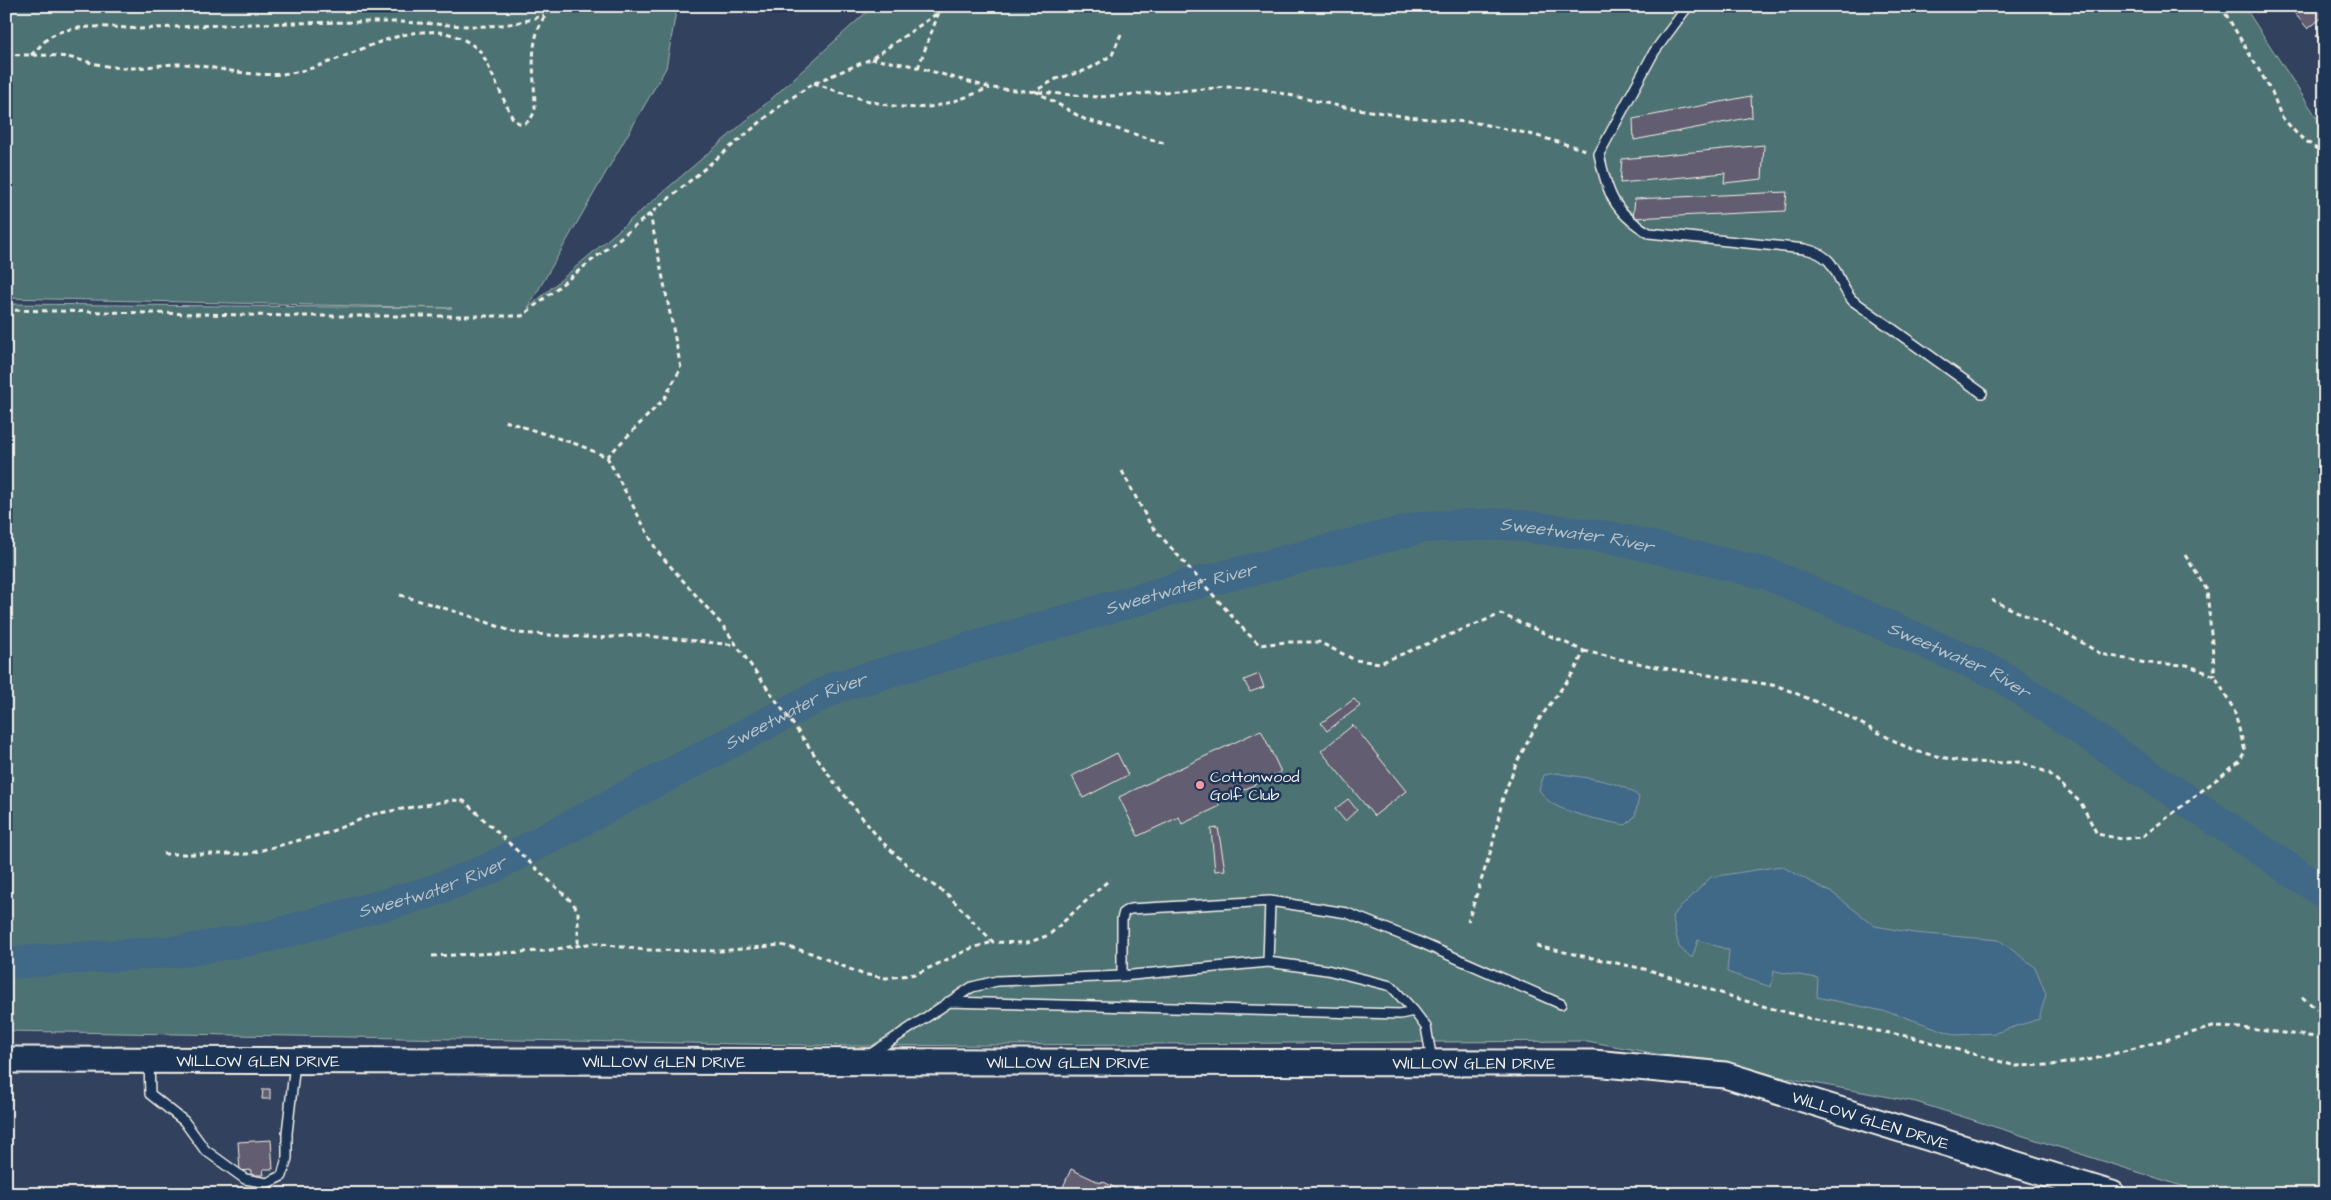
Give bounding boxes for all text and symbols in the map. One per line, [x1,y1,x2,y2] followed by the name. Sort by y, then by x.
[1499,512,1658,560] water label: Sweetwater River
[1102,556,1261,622] water label: Sweetwater River
[1884,616,2037,706] water label: Sweetwater River
[720,666,871,756] water label: Sweetwater River
[1210,766,1299,806] place label: Cottonwood Golf Club
[1194,779,1206,791] marker: Cottonwood Golf Club
[355,849,513,924] water label: Sweetwater River
[176,1050,340,1073] street label: WILLOW GLEN DRIVE
[582,1051,746,1073] street label: WILLOW GLEN DRIVE
[986,1052,1150,1074] street label: WILLOW GLEN DRIVE
[1392,1053,1556,1075] street label: WILLOW GLEN DRIVE
[1789,1086,1952,1155] street label: WILLOW GLEN DRIVE

